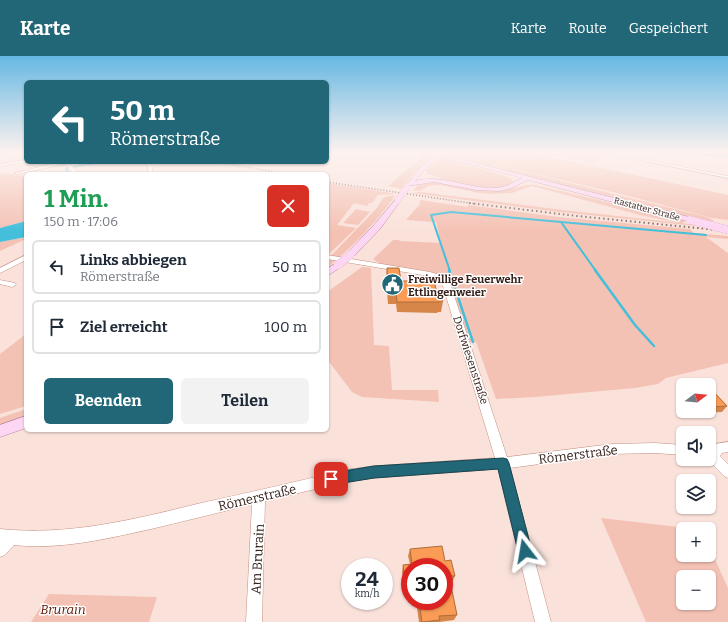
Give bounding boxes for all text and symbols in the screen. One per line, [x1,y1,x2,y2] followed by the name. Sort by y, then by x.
[20,17,70,40] text: Karte
[511,20,546,37] text: Karte
[568,20,607,37] text: Route
[629,20,708,37] text: Gespeichert
[110,94,175,127] text: 50 m
[44,96,96,148] icon: left
[110,128,220,150] text: Römerstraße
[44,185,109,213] text: 1 Min.
[267,185,309,227] button: close
[613,195,681,223] street label: Rastatter Straße
[44,214,118,229] text: 150 m · 17:06
[80,251,187,269] text: Links abbiegen
[46,256,68,278] icon: left
[272,258,307,276] text: 50 m
[80,269,160,284] text: Römerstraße
[380,272,406,298] public building icon: Freiwillige Feuerwehr Ettlingenweier
[408,273,524,299] place label: Freiwillige Feuerwehr Ettlingenweier
[450,314,491,406] street label: Dorfwiesenstraße
[46,316,68,338] icon: arrive
[80,318,168,336] text: Ziel erreicht
[264,318,307,336] text: 100 m
[44,378,173,424] button: Beenden
[181,378,309,424] button: Teilen
[676,378,716,418] north arrow
[676,378,716,610] map controls
[676,426,716,466] button: sound
[538,442,619,467] street label: Römerstraße
[314,462,348,496] pin
[320,468,342,490] icon: arrive
[676,474,716,514] button: layers
[217,481,298,514] street label: Römerstraße
[676,522,716,562] button: +
[248,523,267,595] street label: Am Brurain
[504,530,546,572] position arrow
[401,558,453,610] speed limit sign: 30
[355,567,379,591] text: 24
[676,570,716,610] button: −
[355,588,379,600] text: km/h
[40,602,86,617] park label: Brurain

